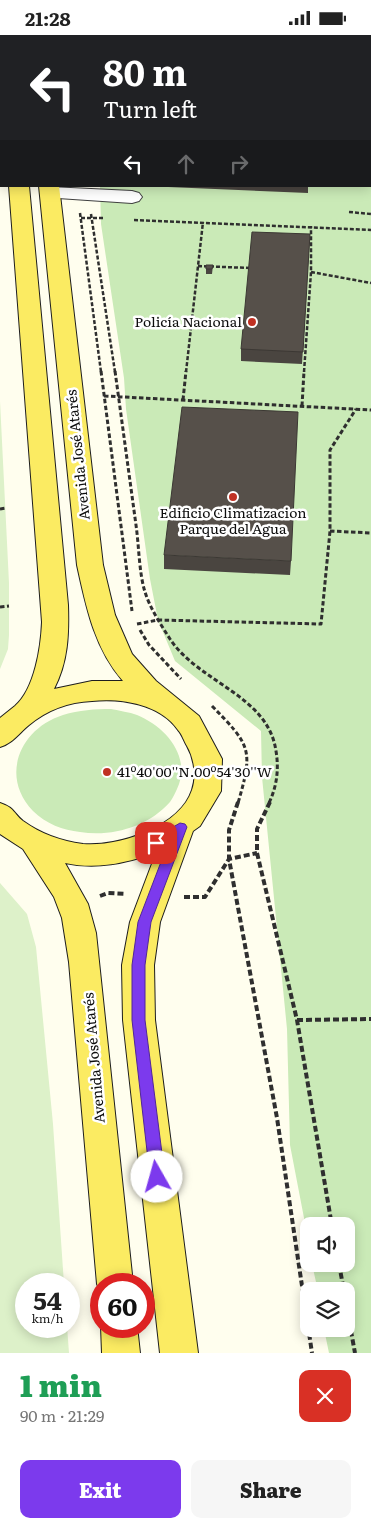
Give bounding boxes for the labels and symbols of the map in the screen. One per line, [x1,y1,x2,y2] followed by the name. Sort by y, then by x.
[135,311,242,331] place label: Policía Nacional
[246,316,258,328] marker: Policía Nacional
[60,389,94,521] street label: Avenida José Atarés
[227,491,239,503] marker: Edificio Climatizacion Parque del Agua
[159,502,307,538] place label: Edificio Climatizacion Parque del Agua
[117,761,272,781] place label: 41º40'00''N.00º54'30''W
[101,766,113,778] marker: 41º40'00''N.00º54'30''W
[135,822,177,864] pin
[77,992,109,1124] street label: Avenida José Atarés
[130,1150,182,1202] position arrow
[90,1273,155,1338] speed limit sign: 60

